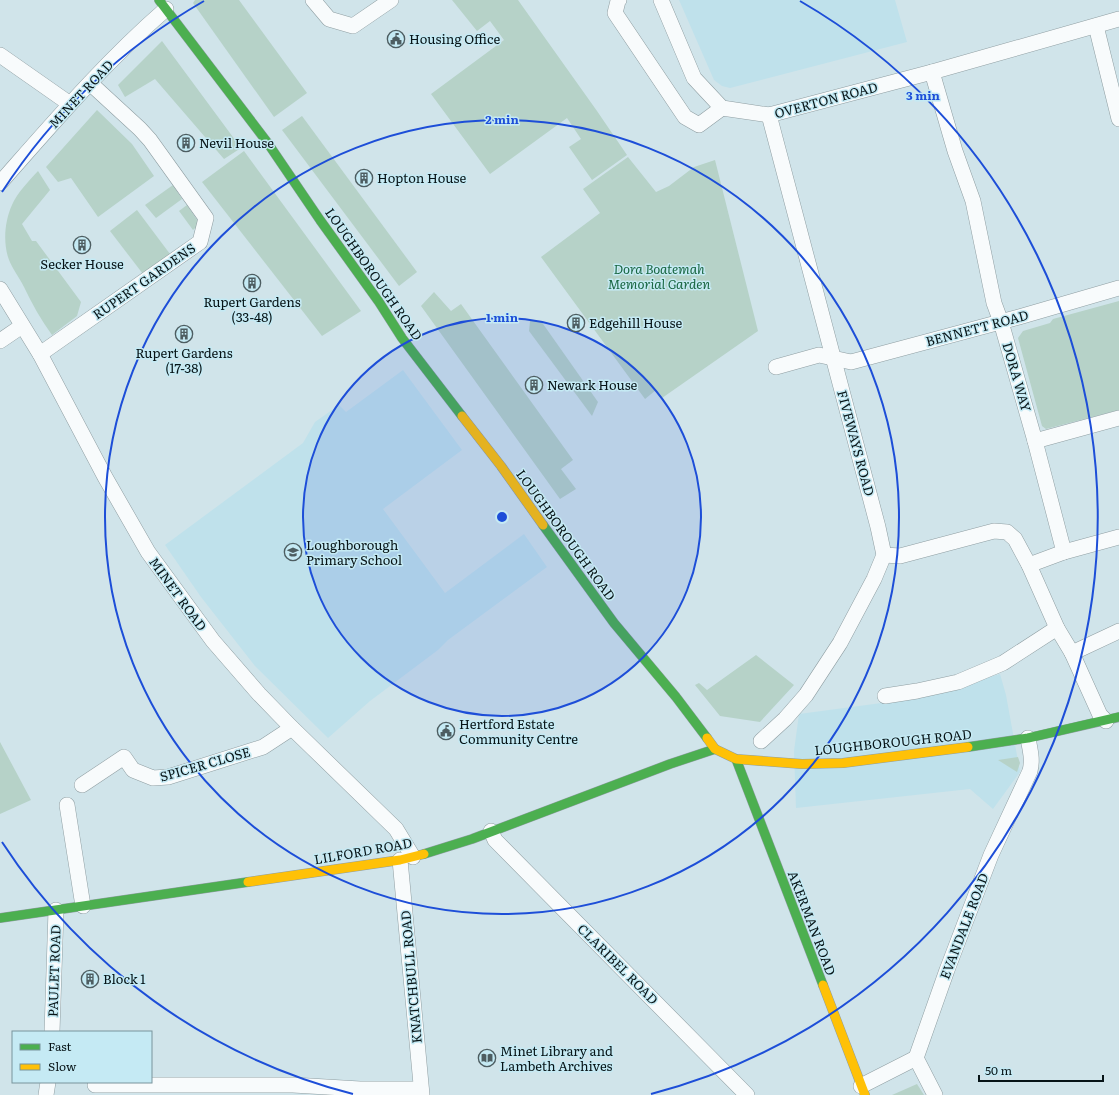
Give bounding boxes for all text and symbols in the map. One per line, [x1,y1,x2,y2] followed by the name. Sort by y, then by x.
[386,29,406,49] public building icon: Housing Office
[409,29,500,48] place label: Housing Office
[44,55,117,132] street label: MINET ROAD
[772,77,880,122] street label: OVERTON ROAD
[906,86,941,104] text: 3 min
[485,110,519,128] text: 2 min
[176,133,196,153] building icon: Nevil House
[199,133,274,152] place label: Nevil House
[354,168,374,188] building icon: Hopton House
[377,168,466,187] place label: Hopton House
[321,204,428,344] street label: LOUGHBOROUGH ROAD
[72,235,92,255] building icon: Secker House
[89,238,199,323] street label: RUPERT GARDENS
[40,254,124,273] place label: Secker House
[608,259,710,293] park label: Dora Boatemah Memorial Garden
[242,273,262,293] building icon: Rupert Gardens (33-48)
[203,292,301,326] place label: Rupert Gardens (33-48)
[923,305,1031,350] street label: BENNETT ROAD
[486,308,519,326] text: 1 min
[566,313,586,333] building icon: Edgehill House
[589,313,682,332] place label: Edgehill House
[174,324,194,344] building icon: Rupert Gardens (17-38)
[998,340,1037,415] street label: DORA WAY
[135,343,233,377] place label: Rupert Gardens (17-38)
[524,375,544,395] building icon: Newark House
[547,375,638,394] place label: Newark House
[833,388,880,498] street label: FIVEWAYS ROAD
[512,465,621,604] street label: LOUGHBOROUGH ROAD
[495,510,509,524] centre of rings
[306,535,403,569] place label: Loughborough Primary School
[283,542,303,562] school or university icon: Loughborough Primary School
[145,553,212,635] street label: MINET ROAD
[459,714,578,748] place label: Hertford Estate Community Centre
[436,721,456,741] public building icon: Hertford Estate Community Centre
[813,724,973,759] street label: LOUGHBOROUGH ROAD
[157,742,252,786] street label: SPICER CLOSE
[312,833,414,868] street label: LILFORD ROAD
[784,868,841,978] street label: AKERMAN ROAD
[935,870,993,982] street label: EVANDALE ROAD
[395,910,426,1044] street label: KNATCHBULL ROAD
[574,919,663,1008] street label: CLARIBEL ROAD
[42,924,65,1017] street label: PAULET ROAD
[80,969,100,989] building icon: Block 1
[103,969,146,988] place label: Block 1
[12,1031,152,1083] legend
[48,1037,72,1055] text: Fast
[500,1041,613,1075] place label: Minet Library and Lambeth Archives
[477,1048,497,1068] library icon: Minet Library and Lambeth Archives
[48,1057,77,1075] text: Slow
[979,1057,1103,1083] scale bar
[985,1061,1012,1079] text: 50 m

